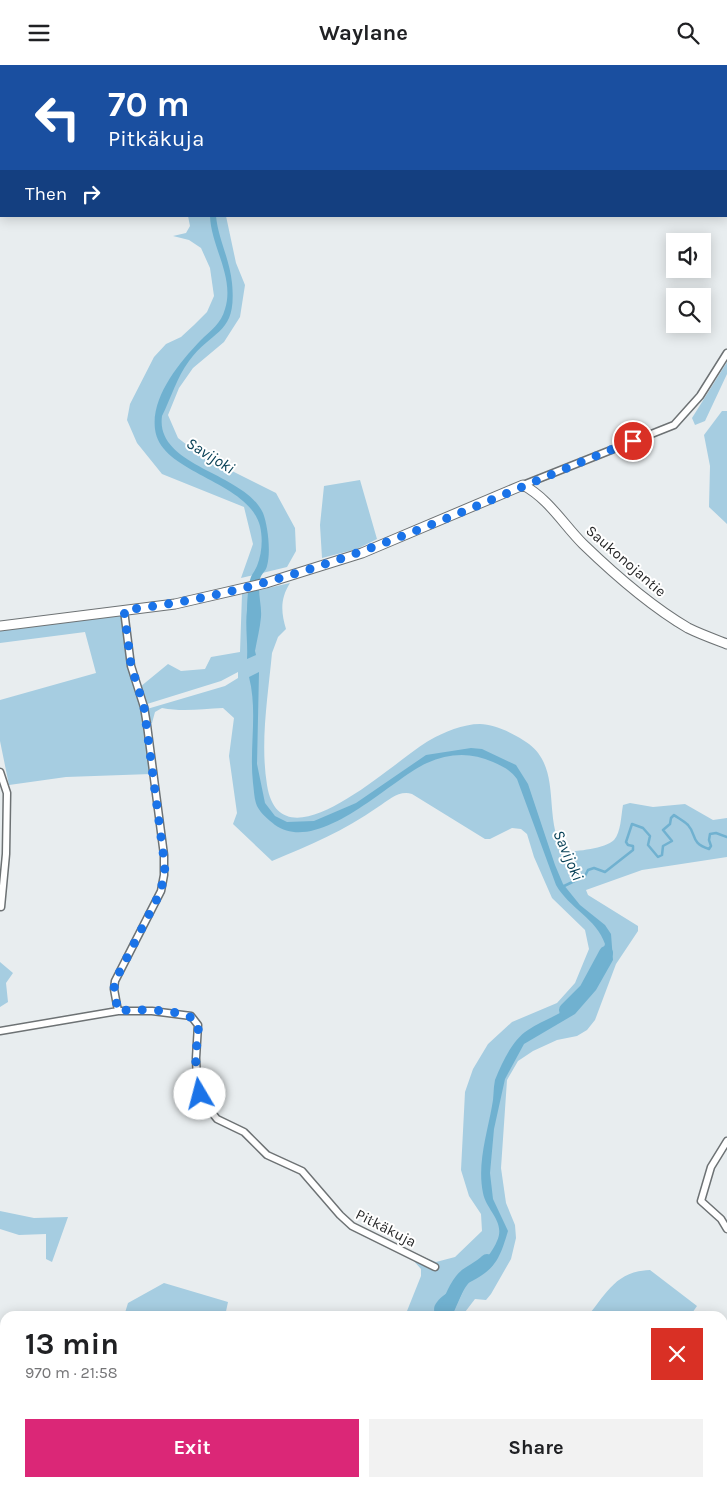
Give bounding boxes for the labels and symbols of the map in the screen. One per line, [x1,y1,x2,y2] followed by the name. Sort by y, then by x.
[612,420,654,462] pin
[183,433,238,478] water label: Savijoki
[582,521,670,601] street label: Saukonojantie
[549,827,588,883] water label: Savijoki
[173,1067,225,1119] position arrow
[353,1205,419,1251] street label: Pitkäkuja

